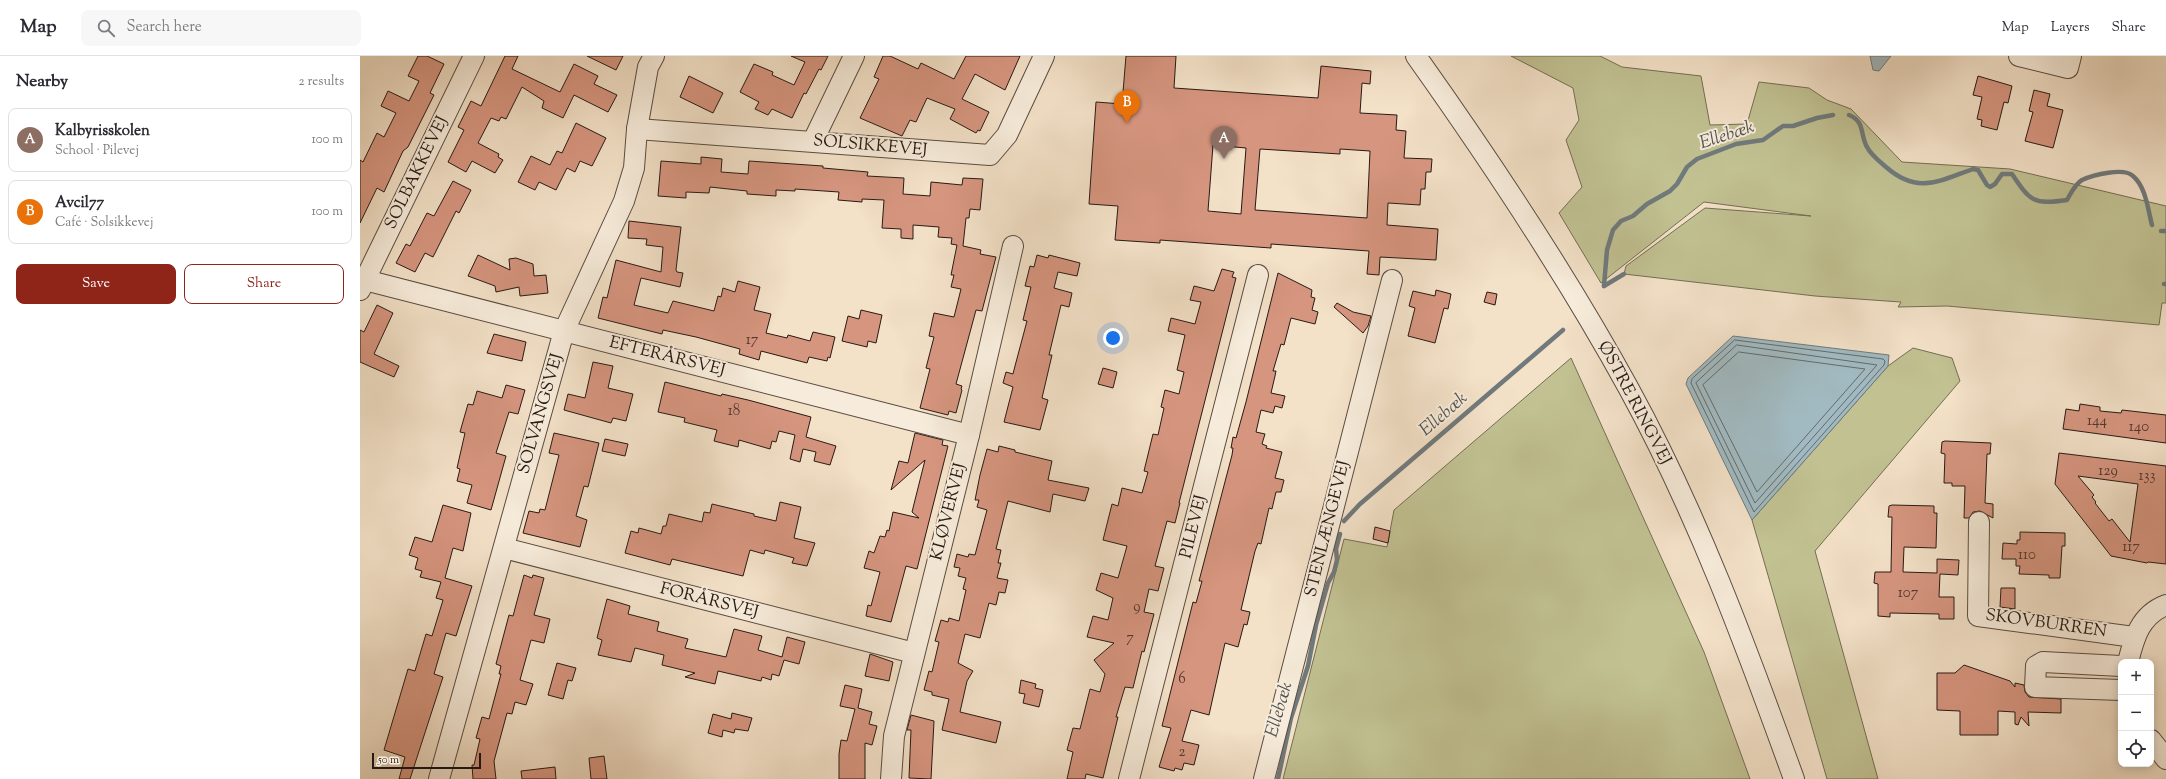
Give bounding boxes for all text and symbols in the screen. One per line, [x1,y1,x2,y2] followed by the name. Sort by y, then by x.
[81,10,361,46] search box
[20,14,57,41] text: Map
[95,17,117,39] icon: search
[127,17,202,38] text: Search here
[2002,18,2029,38] text: Map
[2051,18,2089,38] text: Layers
[2111,18,2146,38] text: Share
[16,70,68,94] text: Nearby
[299,73,344,91] text: 2 results
[1114,90,1140,123] pin: B
[379,113,455,233] street label: SOLBAKKEVEJ
[1696,115,1758,157] water label: Ellebæk
[55,121,150,142] text: Kalbyrisskolen
[1211,126,1237,159] pin: A
[812,129,928,163] street label: SOLSIKKEVEJ
[25,131,35,149] text: A
[311,131,343,149] text: 100 m
[55,142,139,160] text: School · Pilevej
[55,193,104,214] text: Avcil77
[26,203,34,221] text: B
[311,203,343,221] text: 100 m
[55,214,153,232] text: Café · Solsikkevej
[16,264,176,304] button: Save
[184,264,344,304] button: Share
[1103,328,1123,348] your location
[746,330,759,351] house number: 17
[607,331,728,383] street label: EFTERÅRSVEJ
[1591,337,1677,469] street label: ØSTRE RINGVEJ
[512,351,570,477] street label: SOLVANGSVEJ
[1414,387,1474,443] water label: Ellebæk
[728,401,740,422] house number: 18
[2087,411,2108,432] house number: 144
[2129,417,2149,438] house number: 140
[1299,458,1357,600] street label: STENLÆNGEVEJ
[925,461,973,563] street label: KLØVERVEJ
[2098,461,2118,482] house number: 129
[2138,466,2156,487] house number: 133
[1175,493,1213,561] street label: PILEVEJ
[2122,537,2140,558] house number: 117
[2018,545,2036,566] house number: 110
[657,577,761,625] street label: FORÅRSVEJ
[1898,583,1919,604] house number: 107
[1133,597,1141,618] house number: 9
[1984,604,2108,644] street label: SKOVBURREN
[1126,628,1134,649] house number: 7
[2118,659,2154,767] map controls
[2118,659,2154,695] button: +
[1178,669,1186,690] house number: 6
[1260,679,1300,741] water label: Ellebæk
[2118,695,2154,731] button: −
[2118,731,2154,767] button: locate
[1178,742,1186,763] house number: 2
[372,751,481,770] scale bar
[378,752,399,768] text: 50 m

